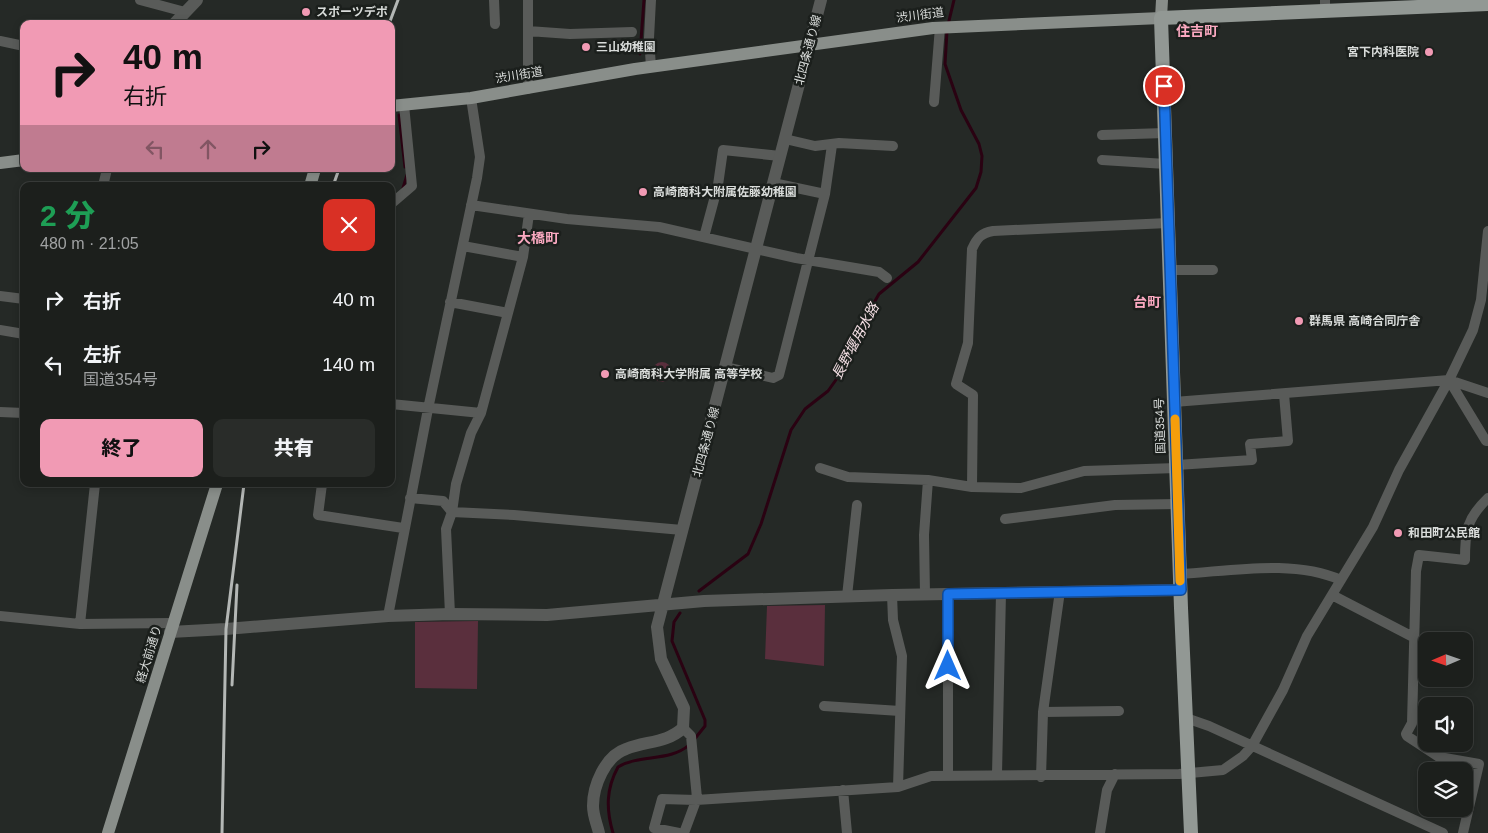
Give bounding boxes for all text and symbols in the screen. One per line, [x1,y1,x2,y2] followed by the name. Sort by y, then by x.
[316,5,388,19] place label: スポーツデポ
[895,5,945,25] street label: 渋川街道
[300,6,312,18] marker: スポーツデポ
[792,13,824,87] street label: 北四条通り線
[1176,23,1218,39] district label: 住吉町
[123,37,203,76] text: 40 m
[40,40,105,105] icon: right
[596,40,656,54] place label: 三山幼稚園
[580,41,592,53] marker: 三山幼稚園
[1347,45,1419,59] place label: 宮下内科医院
[1423,46,1435,58] marker: 宮下内科医院
[494,64,544,86] street label: 渋川街道
[1143,65,1185,107] pin
[1150,72,1178,100] icon: arrive
[123,84,167,109] text: 右折
[141,135,169,163] icon: left
[194,135,222,163] icon: ahead
[247,135,275,163] icon: right
[653,185,797,199] place label: 高崎商科大附属佐藤幼稚園
[637,186,649,198] marker: 高崎商科大附属佐藤幼稚園
[40,199,95,232] text: 2 分
[323,199,375,251] button: close
[517,230,559,246] district label: 大橋町
[40,235,139,252] text: 480 m · 21:05
[40,286,68,314] icon: right
[333,289,375,310] text: 40 m
[83,291,121,312] text: 右折
[1133,294,1161,310] district label: 台町
[828,299,882,382] water label: 長野堰用水路
[1309,314,1420,328] place label: 群馬県 高崎合同庁舎
[1293,315,1305,327] marker: 群馬県 高崎合同庁舎
[83,344,121,365] text: 左折
[40,351,68,379] icon: left
[322,354,375,375] text: 140 m
[615,367,762,381] place label: 高崎商科大学附属 高等学校
[599,368,611,380] marker: 高崎商科大学附属 高等学校
[83,371,158,388] text: 国道354号
[1152,398,1168,454] street label: 国道354号
[690,405,722,479] street label: 北四条通り線
[40,419,203,477] button: 終了
[213,419,375,477] button: 共有
[1408,526,1480,540] place label: 和田町公民館
[1392,527,1404,539] marker: 和田町公民館
[134,623,164,685] street label: 経大前通り
[1418,632,1472,688] north arrow
[1418,632,1473,817] map controls
[921,639,973,691] position arrow
[1418,697,1473,752] button: sound
[1418,762,1473,817] button: layers

